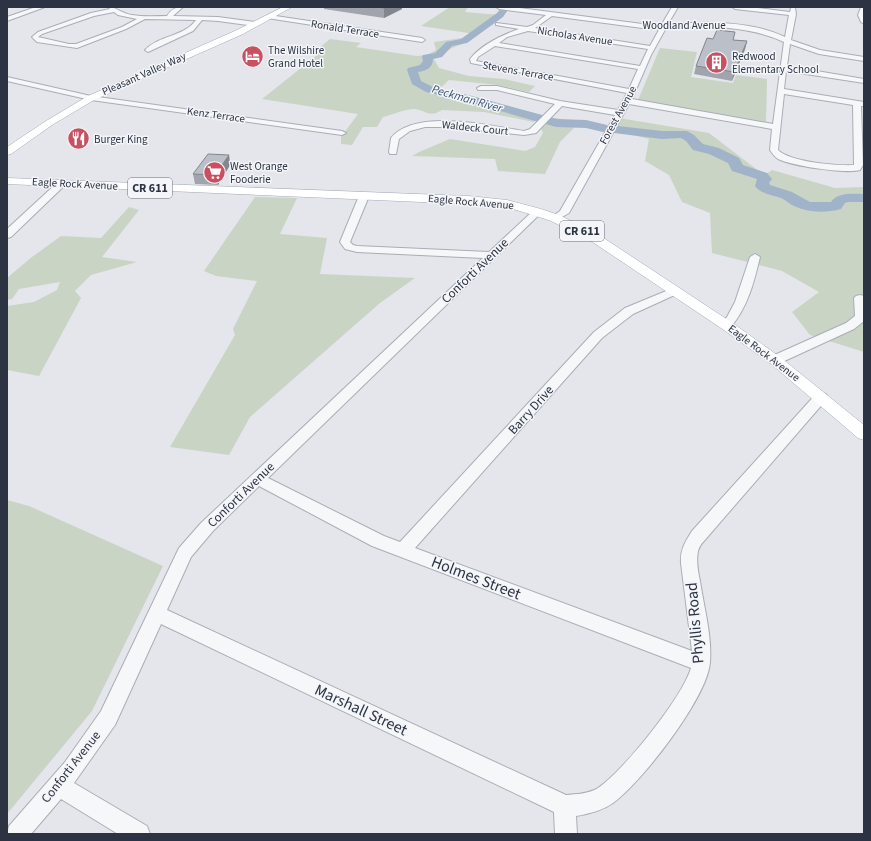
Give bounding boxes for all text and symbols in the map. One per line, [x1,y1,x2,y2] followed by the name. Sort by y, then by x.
[310,16,381,42] street label: Ronald Terrace
[642,18,726,33] street label: Woodland Avenue
[536,23,614,49] street label: Nicholas Avenue
[240,43,266,69] hotel icon: The Wilshire Grand Hotel
[268,43,325,71] place label: The Wilshire Grand Hotel
[100,49,188,99] street label: Pleasant Valley Way
[704,49,730,75] building icon: Redwood Elementary School
[732,49,819,77] place label: Redwood Elementary School
[481,57,555,85] street label: Stevens Terrace
[430,81,505,117] water label: Peckman River
[596,83,640,147] street label: Forest Avenue
[186,104,247,127] street label: Kenz Terrace
[441,117,509,139] street label: Waldeck Court
[65,126,91,152] restaurant icon: Burger King
[94,132,148,147] place label: Burger King
[202,159,228,185] supermarket icon: West Orange Fooderie
[230,159,288,187] place label: West Orange Fooderie
[32,174,119,194] street label: Eagle Rock Avenue
[128,178,172,198] road number: CR 611
[427,191,515,213] street label: Eagle Rock Avenue
[560,221,604,241] road number: CR 611
[437,234,513,308] street label: Conforti Avenue
[725,321,803,385] street label: Eagle Rock Avenue
[504,382,558,438] street label: Barry Drive
[203,458,279,532] street label: Conforti Avenue
[428,551,525,605] street label: Holmes Street
[680,581,710,665] street label: Phyllis Road
[311,679,412,741] street label: Marshall Street
[37,727,105,807] street label: Conforti Avenue

